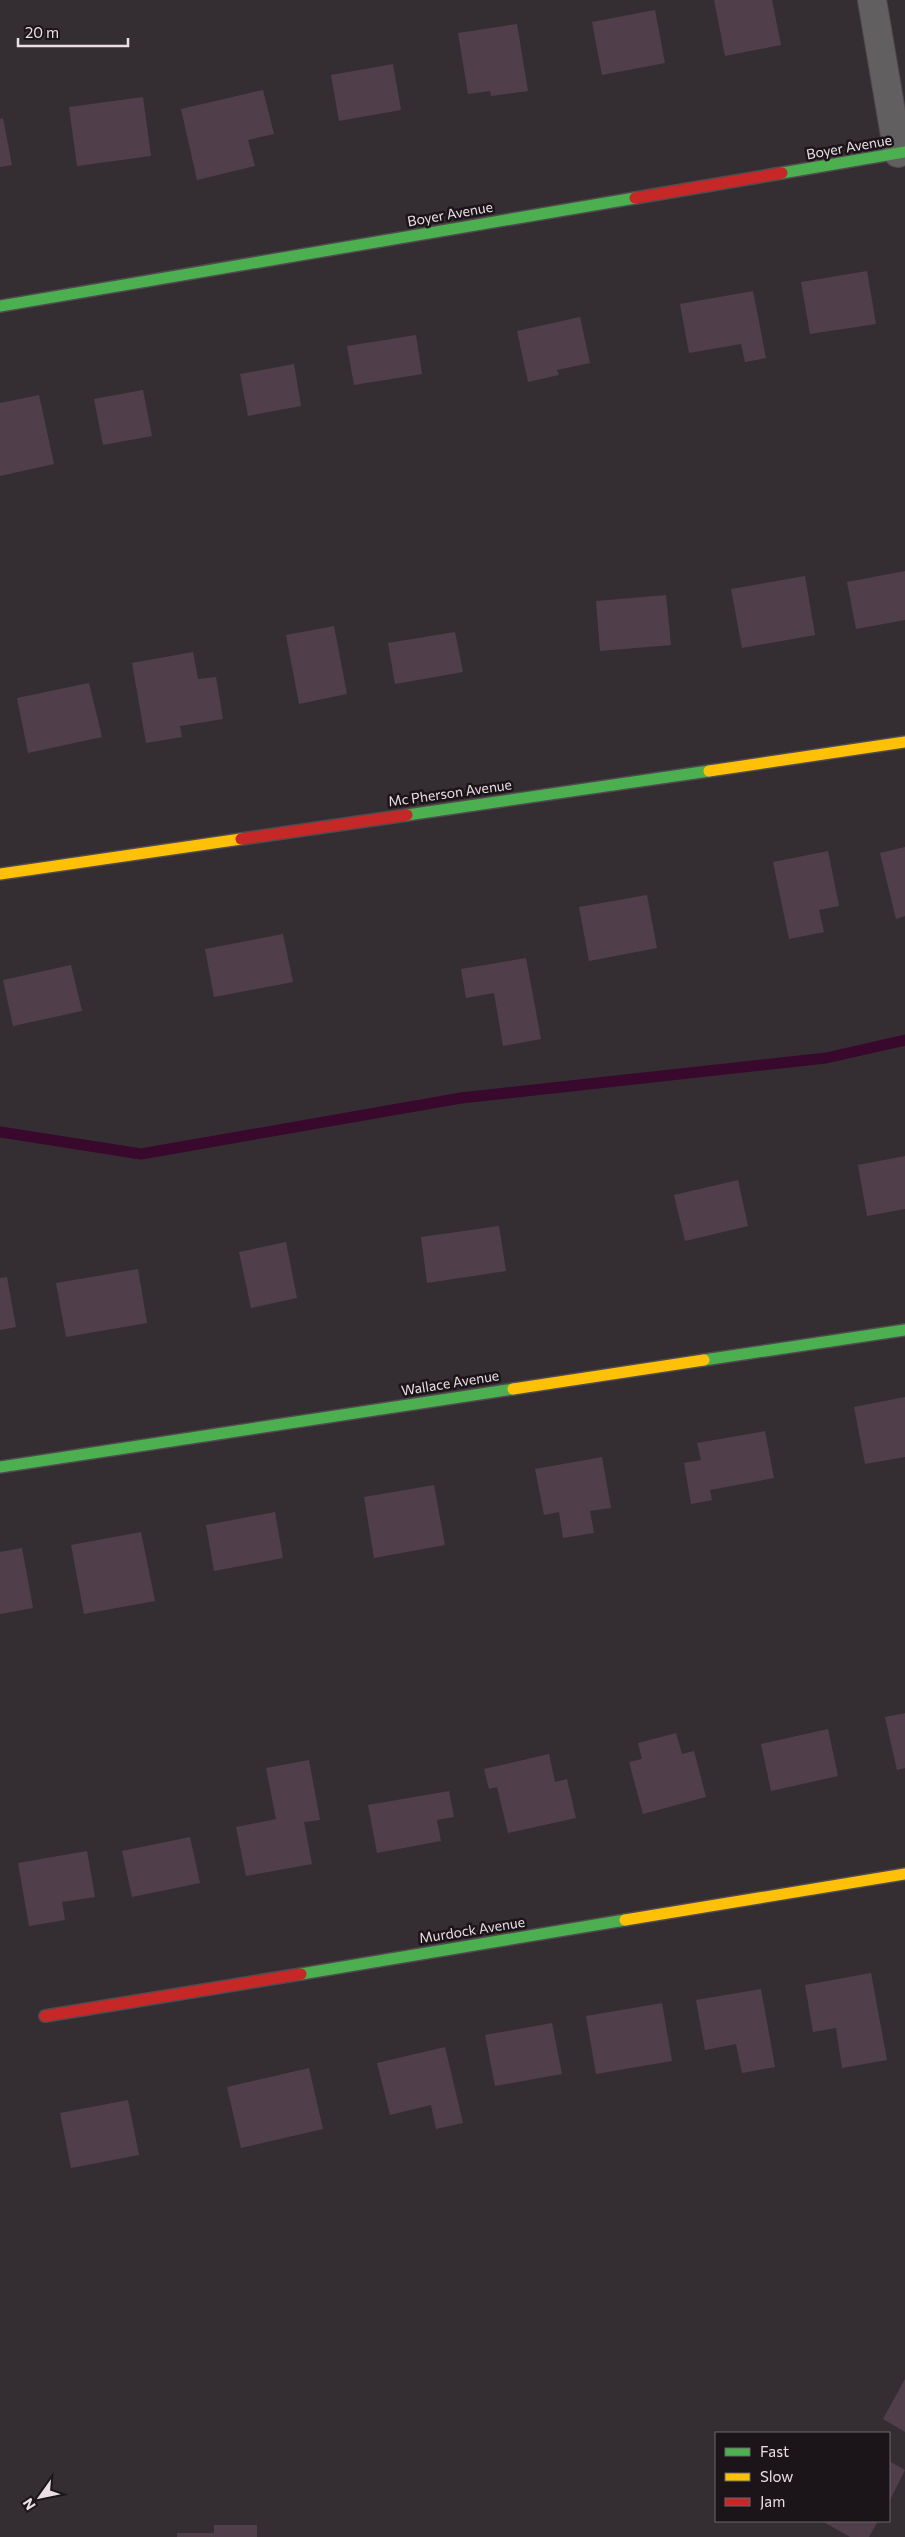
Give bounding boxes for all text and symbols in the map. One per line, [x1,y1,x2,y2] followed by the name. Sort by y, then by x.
[18,15,128,47] scale bar
[25,23,59,41] text: 20 m
[805,131,893,162] street label: Boyer Avenue
[406,198,494,229] street label: Boyer Avenue
[387,775,513,810] street label: Mc Pherson Avenue
[400,1366,500,1399] street label: Wallace Avenue
[418,1913,526,1946] street label: Murdock Avenue
[715,2432,890,2522] legend
[760,2442,789,2460] text: Fast
[760,2467,793,2485] text: Slow
[15,2472,65,2522] north arrow
[760,2492,785,2510] text: Jam
[19,2495,39,2513] text: N

